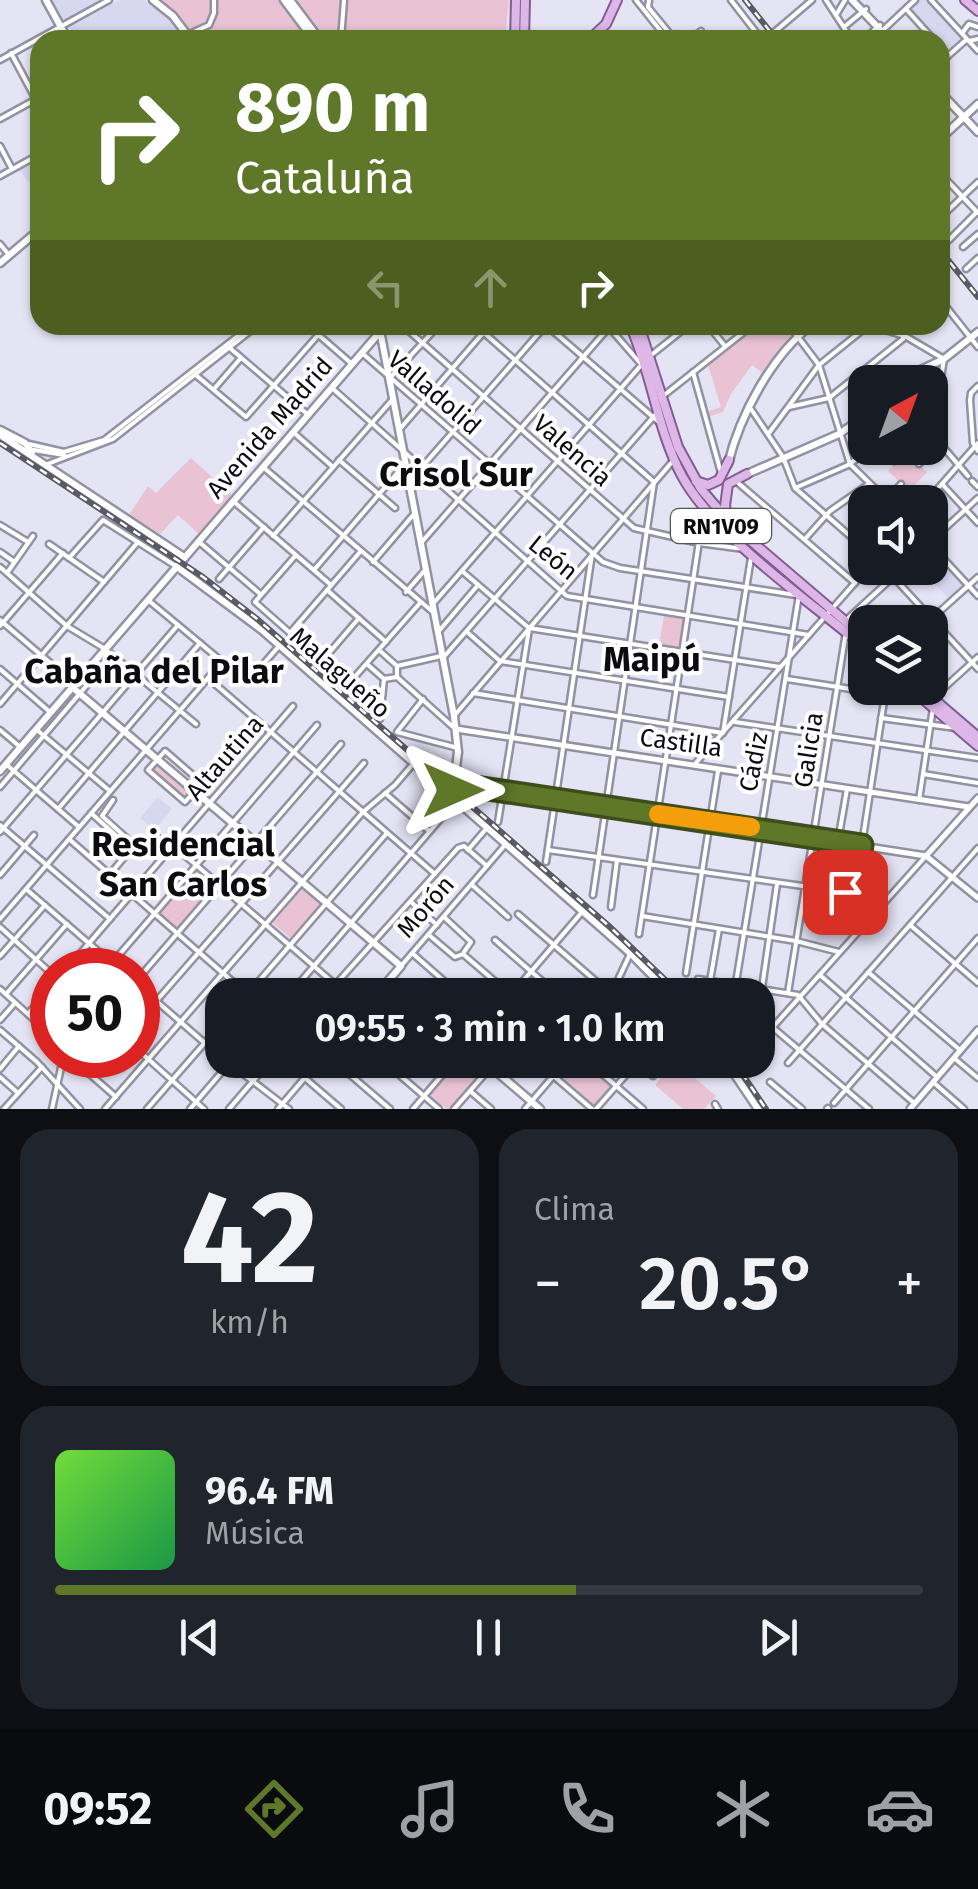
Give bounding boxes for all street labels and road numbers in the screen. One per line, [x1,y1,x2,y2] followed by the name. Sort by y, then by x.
[381,345,487,441] street label: Valladolid
[201,351,339,505] street label: Avenida Madrid
[527,409,617,493] street label: Valencia
[671,509,771,543] road number: RN1V09
[522,529,584,587] street label: León
[284,621,396,725] street label: Malagueño
[180,709,270,807] street label: Altautina
[788,710,830,790] street label: Galicia
[638,722,724,764] street label: Castilla
[734,729,774,794] street label: Cádiz
[391,870,461,944] street label: Morón

